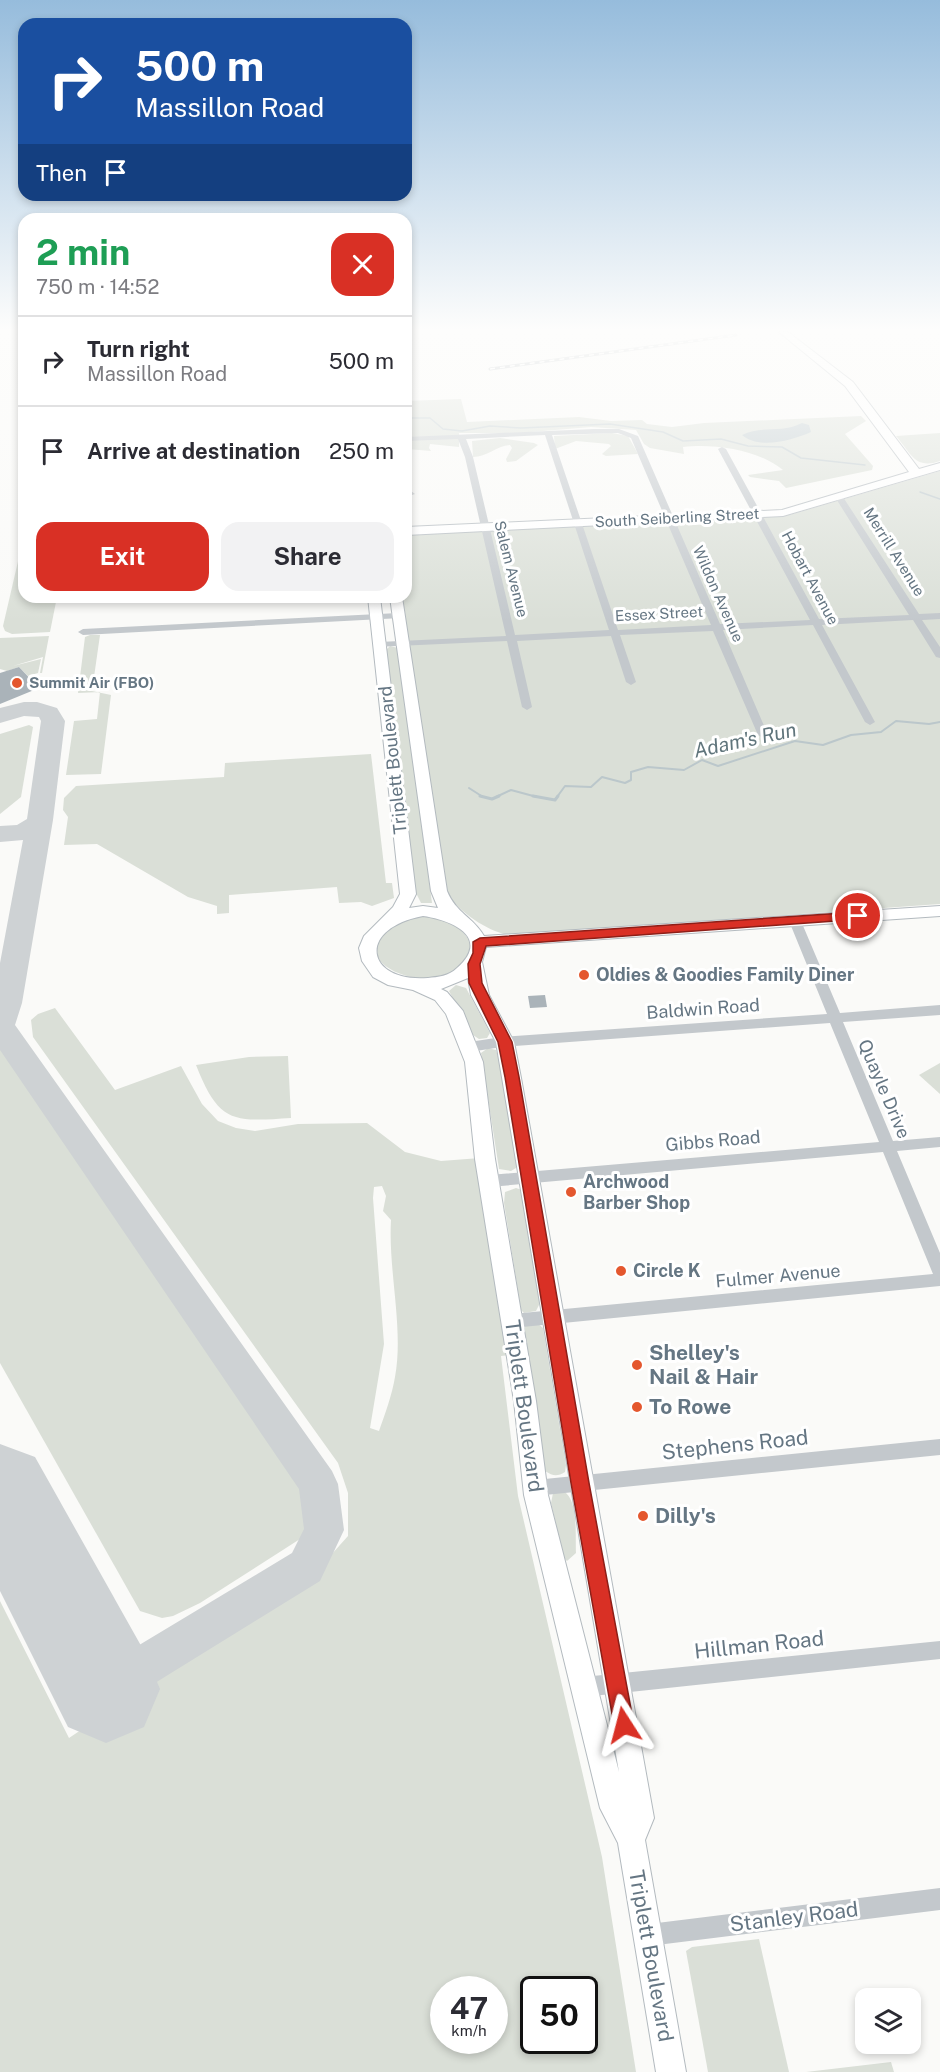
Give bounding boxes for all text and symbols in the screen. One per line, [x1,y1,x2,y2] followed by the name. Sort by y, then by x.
[135,41,264,90] text: 500 m
[36,42,114,120] icon: right
[135,91,324,123] text: Massillon Road
[99,156,132,189] icon: arrive
[36,160,87,186] text: Then
[36,231,130,273] text: 2 min
[331,233,394,296] button: close
[36,275,159,299] text: 750 m · 14:52
[87,336,190,362] text: Turn right
[36,345,69,378] icon: right
[329,348,394,374] text: 500 m
[87,362,227,386] text: Massillon Road
[36,435,69,468] icon: arrive
[87,438,300,464] text: Arrive at destination
[329,438,394,464] text: 250 m
[860,504,928,599] street label: Merrill Avenue
[594,505,760,530] street label: South Seiberling Street
[491,519,532,619] street label: Salem Avenue
[36,522,209,591] button: Exit
[221,522,394,591] button: Share
[779,528,842,628] street label: Hobart Avenue
[690,543,747,645] street label: Wildon Avenue
[614,603,704,624] street label: Essex Street
[29,674,154,691] place label: Summit Air (FBO)
[10,676,24,690] marker: Summit Air (FBO)
[374,685,411,835] street label: Triplett Boulevard
[691,717,799,763] water label: Adam's Run
[832,890,883,941] pin
[841,899,874,932] icon: arrive
[596,964,855,985] place label: Oldies & Goodies Family Diner
[577,968,591,982] marker: Oldies & Goodies Family Diner
[645,994,760,1023] street label: Baldwin Road
[854,1036,915,1142] street label: Quayle Drive
[665,1126,761,1155] street label: Gibbs Road
[583,1171,690,1213] place label: Archwood Barber Shop
[564,1185,578,1199] marker: Archwood Barber Shop
[633,1260,701,1281] place label: Circle K
[715,1260,841,1291] street label: Fulmer Avenue
[614,1264,628,1278] marker: Circle K
[500,1318,549,1494] street label: Triplett Boulevard
[649,1340,758,1389] place label: Shelley's Nail & Hair
[630,1358,644,1372] marker: Shelley's Nail & Hair
[649,1394,731,1419] place label: To Rowe
[630,1400,644,1414] marker: To Rowe
[660,1424,810,1465] street label: Stephens Road
[655,1503,716,1528] place label: Dilly's
[636,1509,650,1523] marker: Dilly's
[693,1625,825,1664] street label: Hillman Road
[592,1693,656,1757] position arrow
[624,1868,679,2044] street label: Triplett Boulevard
[728,1896,860,1937] street label: Stanley Road
[520,1976,598,2054] speed limit sign: 50
[855,1988,921,2054] map controls
[855,1988,921,2054] button: layers
[450,1990,488,2026] text: 47
[451,2022,487,2039] text: km/h

